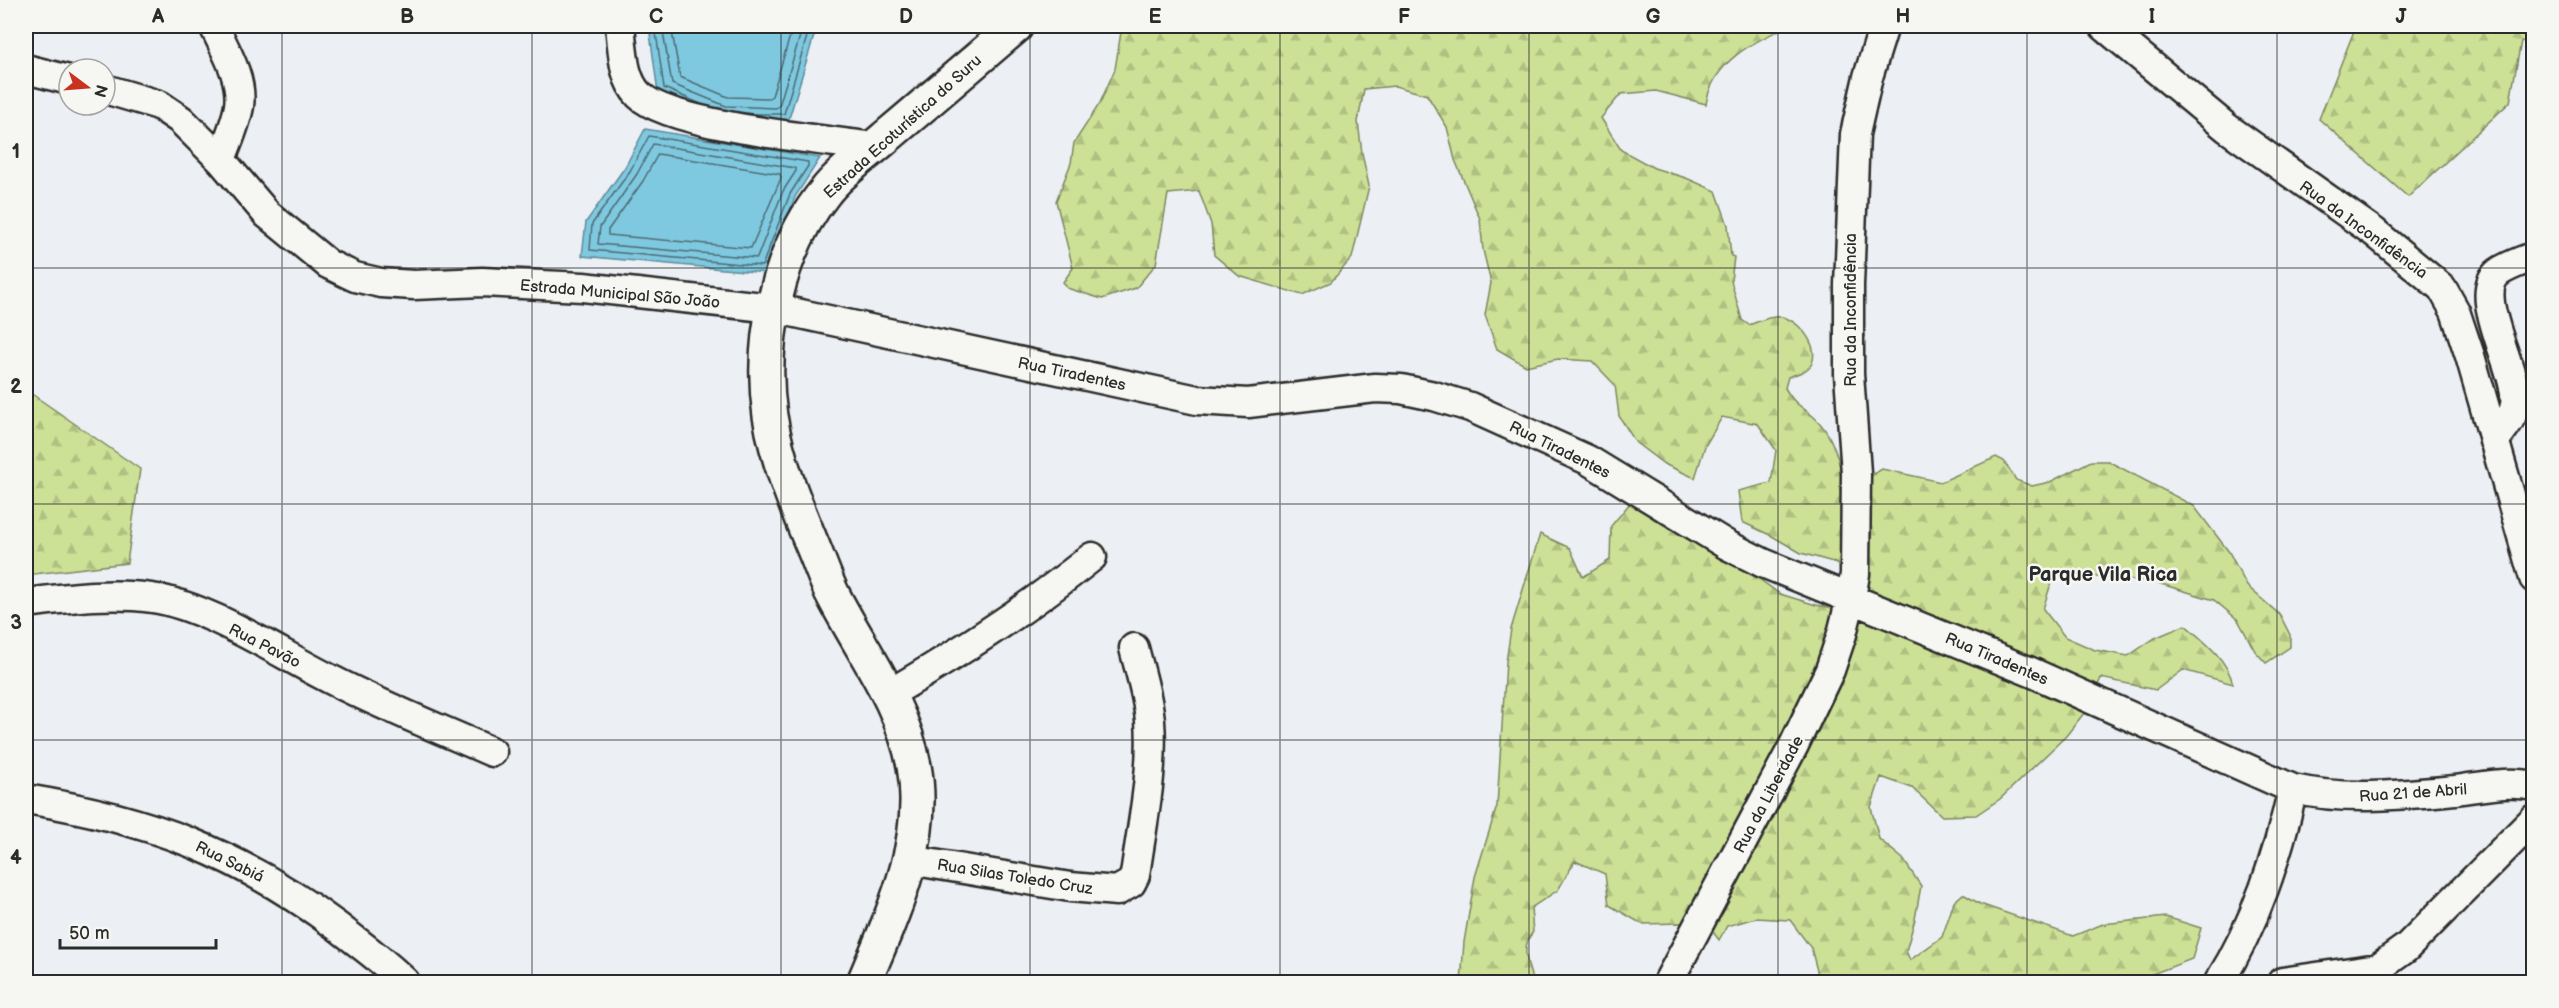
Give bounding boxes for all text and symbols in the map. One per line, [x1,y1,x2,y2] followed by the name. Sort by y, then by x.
[151,5,165,29] text: A
[400,5,414,29] text: B
[649,5,663,29] text: C
[899,5,913,29] text: D
[1149,5,1162,29] text: E
[1398,5,1410,29] text: F
[1646,5,1661,29] text: G
[1896,5,1910,29] text: H
[2149,5,2155,29] text: I
[2396,5,2408,29] text: J
[820,51,986,203] street label: Estrada Ecoturística do Suru
[57,57,117,117] north arrow
[89,82,111,99] text: N
[12,140,20,164] text: 1
[2295,177,2431,283] street label: Rua da Inconfidência
[1842,233,1861,387] street label: Rua da Inconfidência
[519,276,721,313] street label: Estrada Municipal São João
[1016,354,1128,395] street label: Rua Tiradentes
[10,375,22,399] text: 2
[1506,418,1613,483] street label: Rua Tiradentes
[2028,563,2178,587] district label: Parque Vila Rica
[10,611,22,635] text: 3
[225,620,303,672] street label: Rua Pavão
[1942,629,2051,690] street label: Rua Tiradentes
[1730,732,1808,857] street label: Rua da Liberdade
[2358,780,2468,807] street label: Rua 21 de Abril
[192,838,267,887] street label: Rua Sabiá
[10,846,22,870] text: 4
[936,856,1094,899] street label: Rua Silas Toledo Cruz
[60,912,216,950] scale bar
[69,923,110,944] text: 50 m

